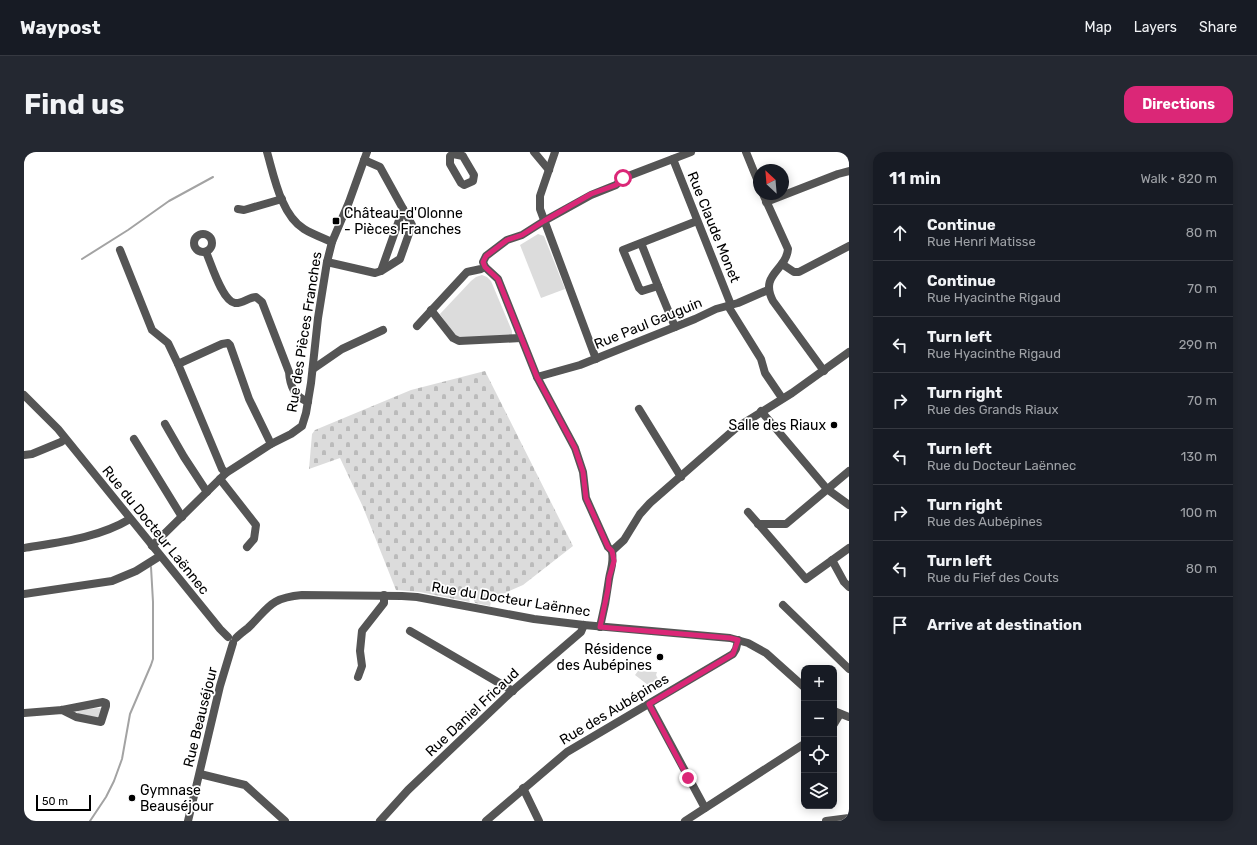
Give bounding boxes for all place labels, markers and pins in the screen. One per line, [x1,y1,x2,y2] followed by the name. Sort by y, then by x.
[344,205,463,238] place label: Château-d'Olonne - Pièces Franches
[331,216,341,226] marker: Château-d'Olonne - Pièces Franches
[728,417,826,434] place label: Salle des Riaux
[829,420,839,430] marker: Salle des Riaux
[557,641,652,674] place label: Résidence des Aubépines
[655,652,665,662] marker: Résidence des Aubépines
[140,782,214,815] place label: Gymnase Beauséjour
[127,793,137,803] marker: Gymnase Beauséjour

